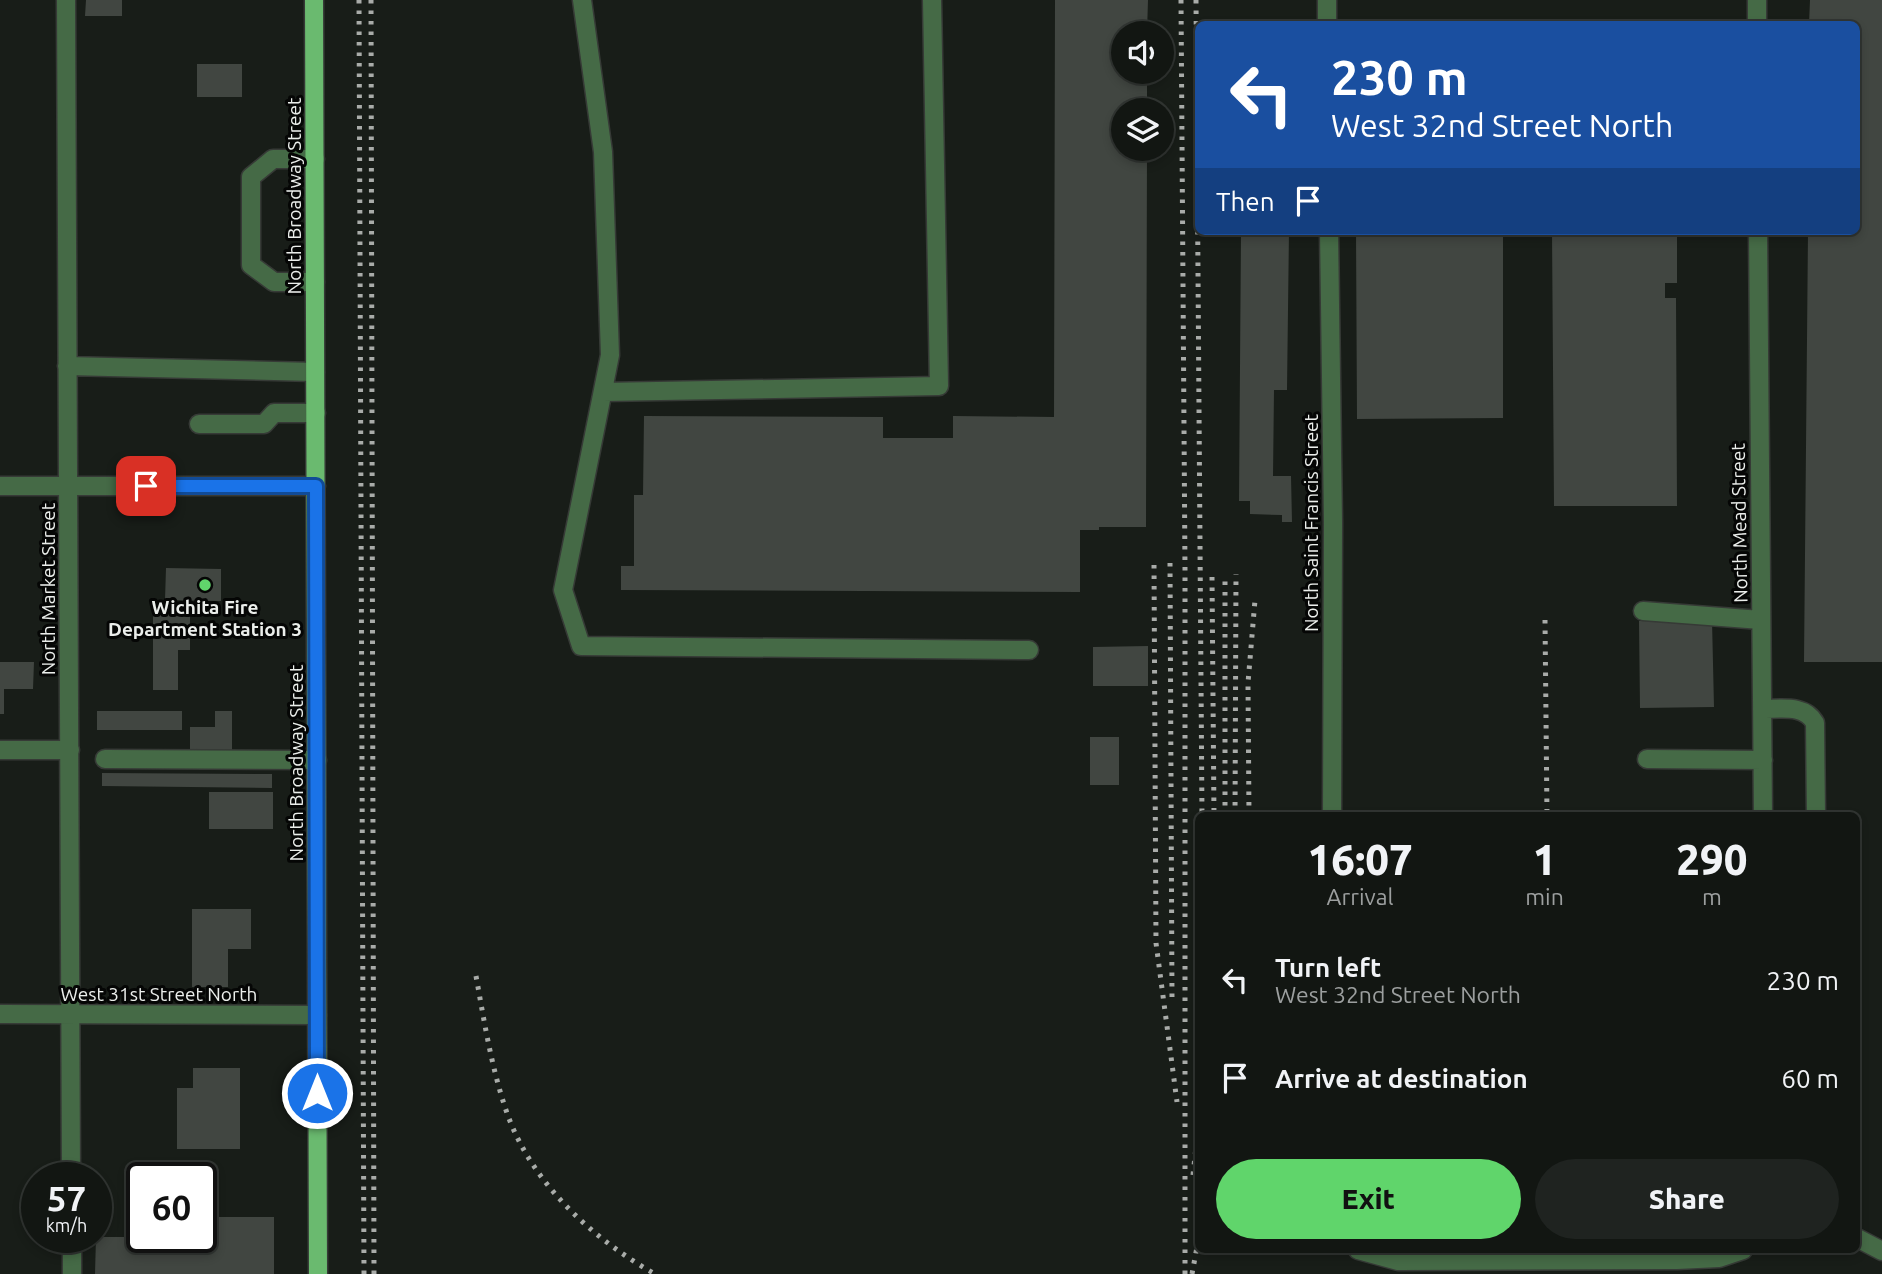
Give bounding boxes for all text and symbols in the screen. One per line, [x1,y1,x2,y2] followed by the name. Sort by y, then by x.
[1111,21,1174,161] map controls
[1111,21,1174,84] button: sound
[1216,49,1307,140] icon: left
[1331,49,1468,104] text: 230 m
[283,97,305,294] street label: North Broadway Street
[1111,98,1174,161] button: layers
[1331,107,1673,143] text: West 32nd Street North
[1289,182,1327,220] icon: arrive
[1216,187,1275,216] text: Then
[1300,413,1322,632] street label: North Saint Francis Street
[1727,442,1751,603] street label: North Mead Street
[116,456,176,516] pin
[127,467,165,505] icon: arrive
[37,502,59,675] street label: North Market Street
[197,577,213,593] marker: Wichita Fire Department Station 3
[108,596,302,640] place label: Wichita Fire Department Station 3
[285,664,307,861] street label: North Broadway Street
[1308,836,1413,883] text: 16:07
[1533,836,1556,883] text: 1
[1676,836,1747,883] text: 290
[1327,884,1394,909] text: Arrival
[1525,884,1564,909] text: min
[1702,884,1722,909] text: m
[1275,953,1381,982] text: Turn left
[1216,961,1254,999] icon: left
[1767,966,1839,995] text: 230 m
[1275,982,1521,1007] text: West 32nd Street North
[61,983,257,1005] street label: West 31st Street North
[280,1056,354,1130] position arrow
[1216,1059,1254,1097] icon: arrive
[1275,1064,1528,1093] text: Arrive at destination
[1781,1064,1839,1093] text: 60 m
[1216,1159,1521,1239] button: Exit
[1535,1159,1839,1239] button: Share
[126,1162,217,1253] speed limit sign: 60
[47,1178,86,1218] text: 57
[46,1215,87,1235] text: km/h

